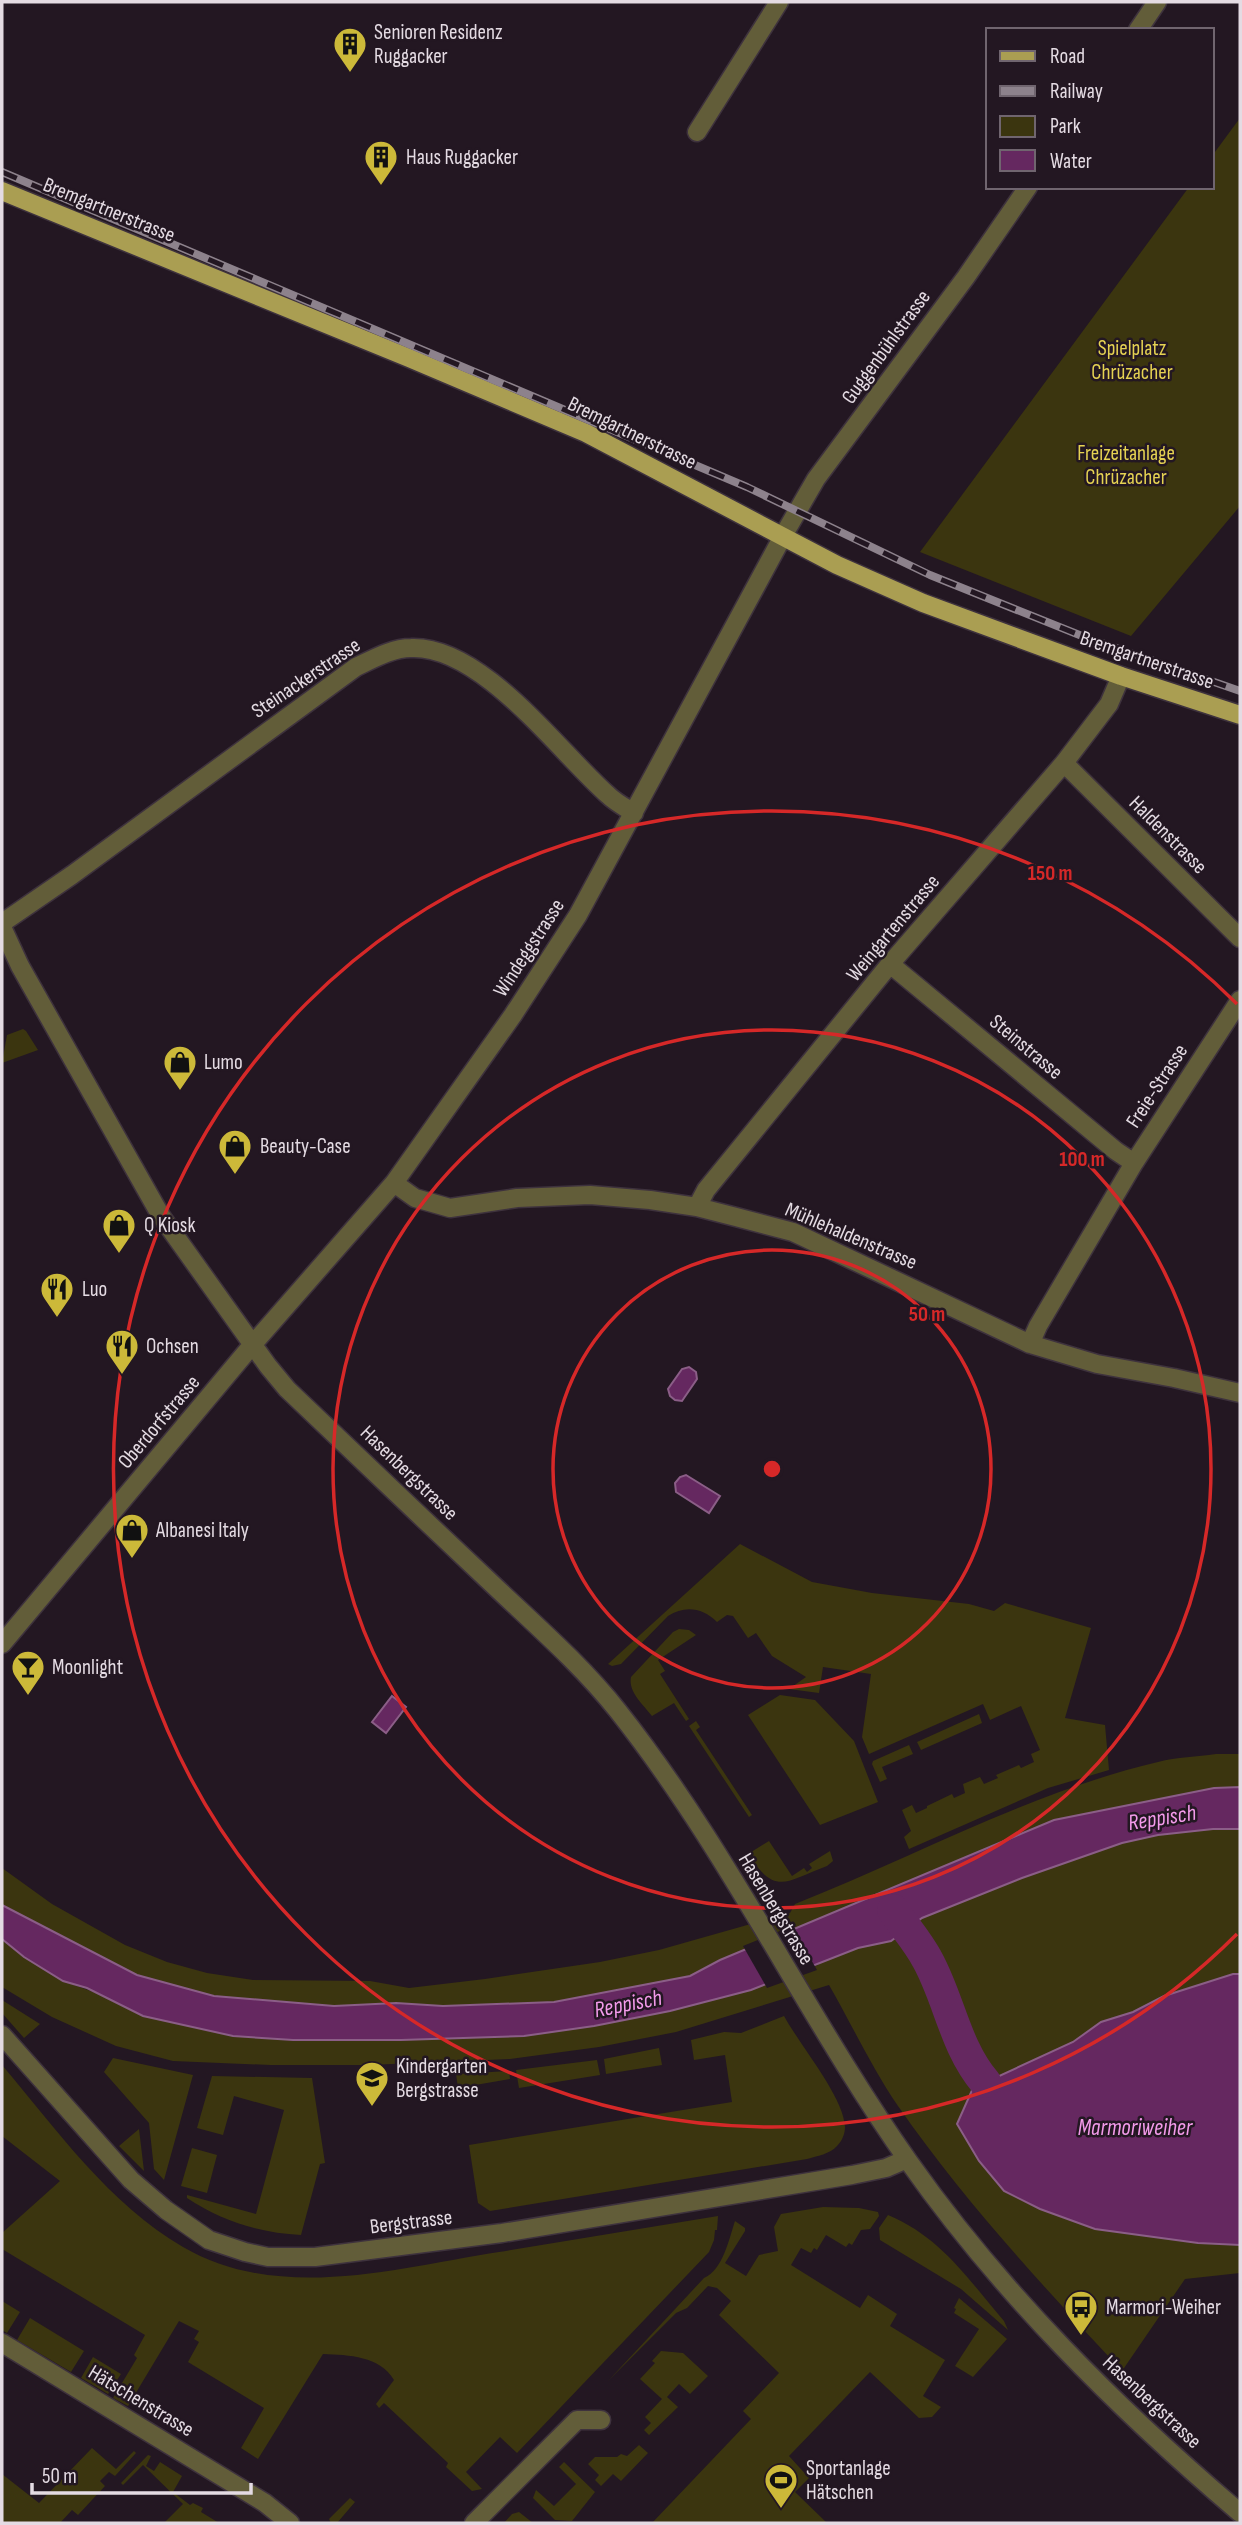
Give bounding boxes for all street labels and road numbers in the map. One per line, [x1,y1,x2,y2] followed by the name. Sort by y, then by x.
[39,172,179,248] street label: Bremgartnerstrasse
[836,285,936,409] street label: Guggenbühlstrasse
[564,391,700,475] street label: Bremgartnerstrasse
[1077,625,1217,695] street label: Bremgartnerstrasse
[247,632,365,724] street label: Steinackerstrasse
[1124,791,1212,879] street label: Haldenstrasse
[841,869,945,987] street label: Weingartenstrasse
[488,894,570,1002] street label: Windeggstrasse
[984,1009,1068,1085] street label: Steinstrasse
[1121,1040,1193,1132] street label: Freie-Strasse
[781,1197,921,1275] street label: Mühlehaldenstrasse
[113,1370,205,1474] street label: Oberdorfstrasse
[355,1420,463,1526] street label: Hasenbergstrasse
[733,1849,819,1969] street label: Hasenbergstrasse
[368,2205,454,2239] street label: Bergstrasse
[1097,2350,1207,2454] street label: Hasenbergstrasse
[84,2360,198,2442] street label: Hätschenstrasse

